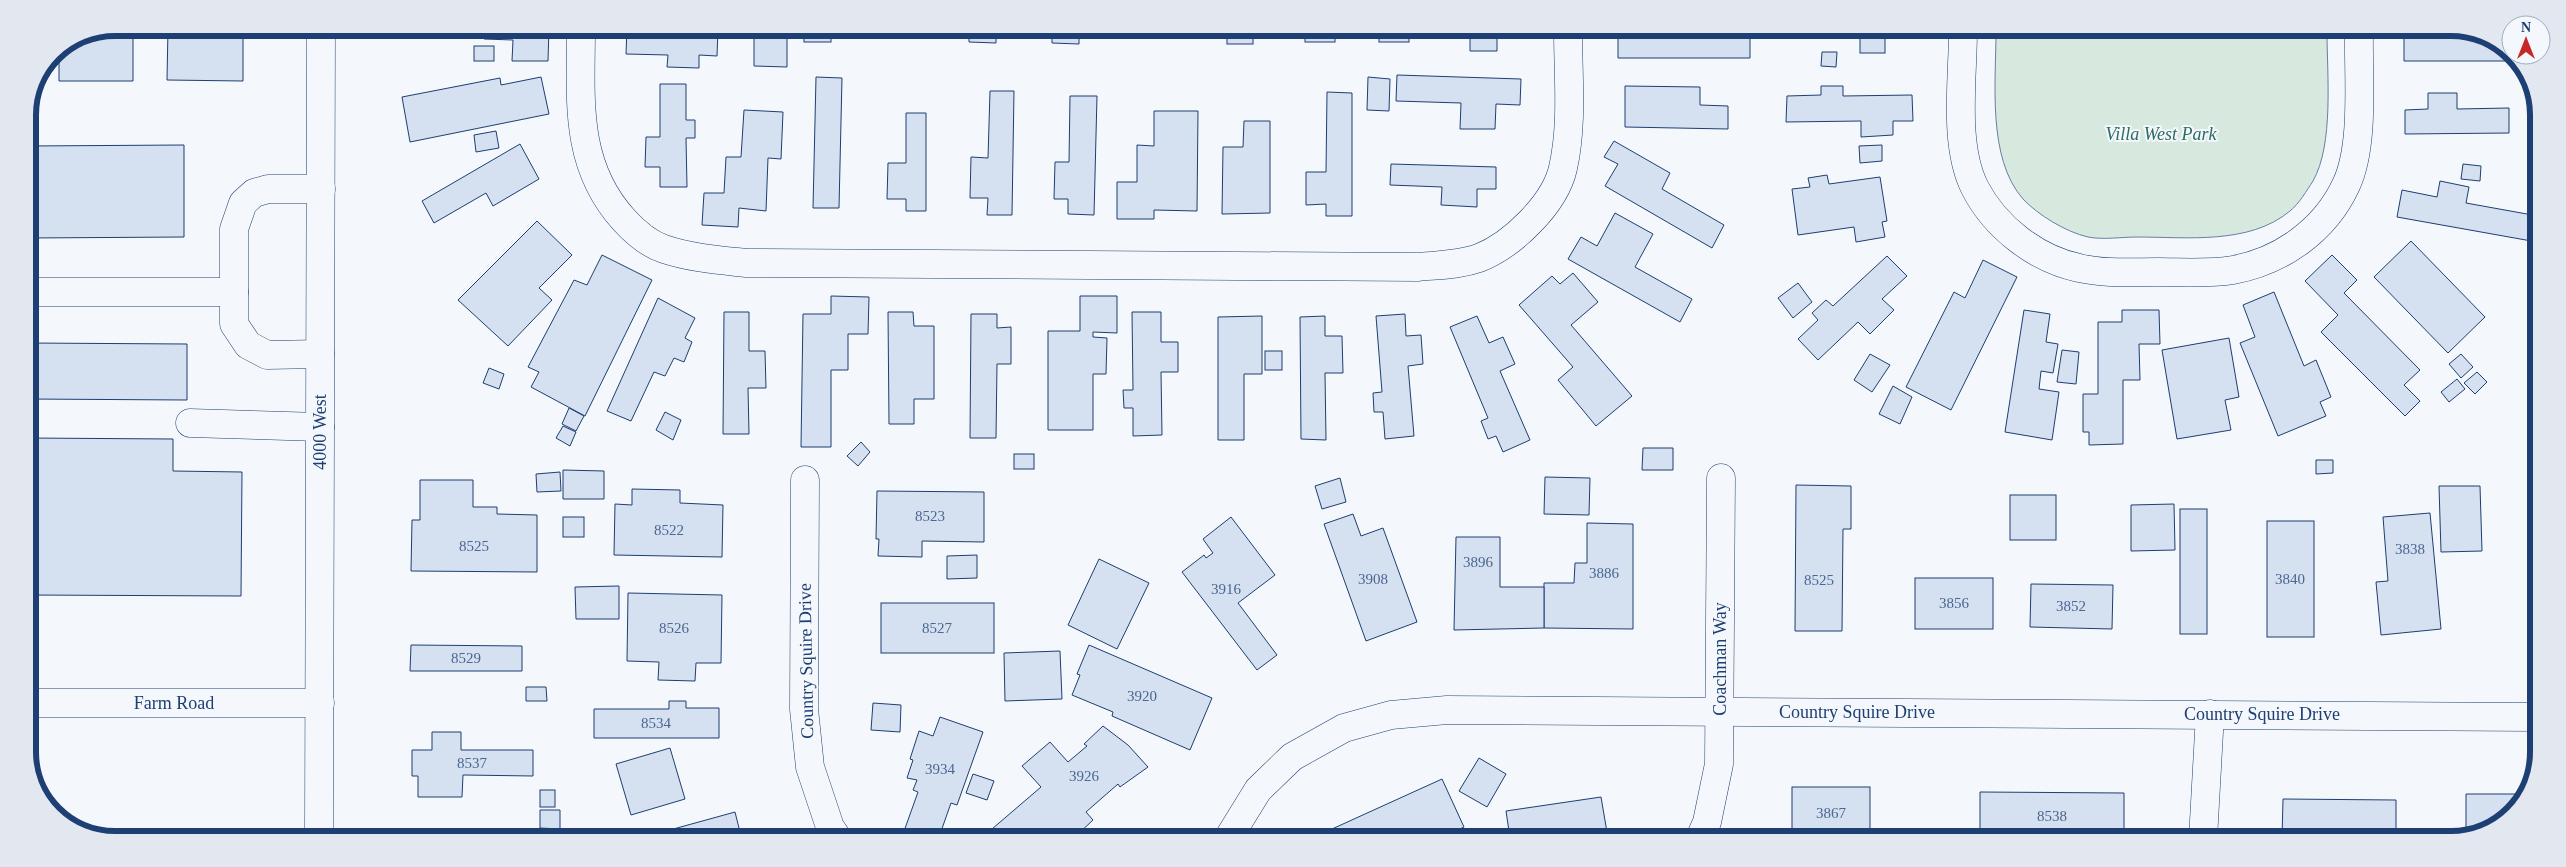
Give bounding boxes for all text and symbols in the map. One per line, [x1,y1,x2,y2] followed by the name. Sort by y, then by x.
[2501,15,2551,65] north arrow
[2521,20,2531,35] text: N
[2106,124,2217,144] park label: Villa West Park
[310,394,330,470] street label: 4000 West
[915,508,945,524] house number: 8523
[654,522,684,538] house number: 8522
[459,538,489,554] house number: 8525
[2395,541,2425,557] house number: 3838
[1463,554,1494,570] house number: 3896
[1589,565,1620,581] house number: 3886
[1358,571,1388,587] house number: 3908
[2275,571,2305,587] house number: 3840
[1804,572,1834,588] house number: 8525
[1211,581,1242,597] house number: 3916
[795,583,817,739] street label: Country Squire Drive
[1939,595,1970,611] house number: 3856
[2056,598,2086,614] house number: 3852
[1710,602,1730,716] street label: Coachman Way
[659,620,690,636] house number: 8526
[922,620,953,636] house number: 8527
[451,650,481,666] house number: 8529
[1127,688,1157,704] house number: 3920
[134,693,214,713] street label: Farm Road
[1779,702,1935,722] street label: Country Squire Drive
[2184,704,2340,724] street label: Country Squire Drive
[641,715,672,731] house number: 8534
[457,755,488,771] house number: 8537
[925,761,956,777] house number: 3934
[1069,768,1100,784] house number: 3926
[1816,805,1847,821] house number: 3867
[2037,808,2067,824] house number: 8538

